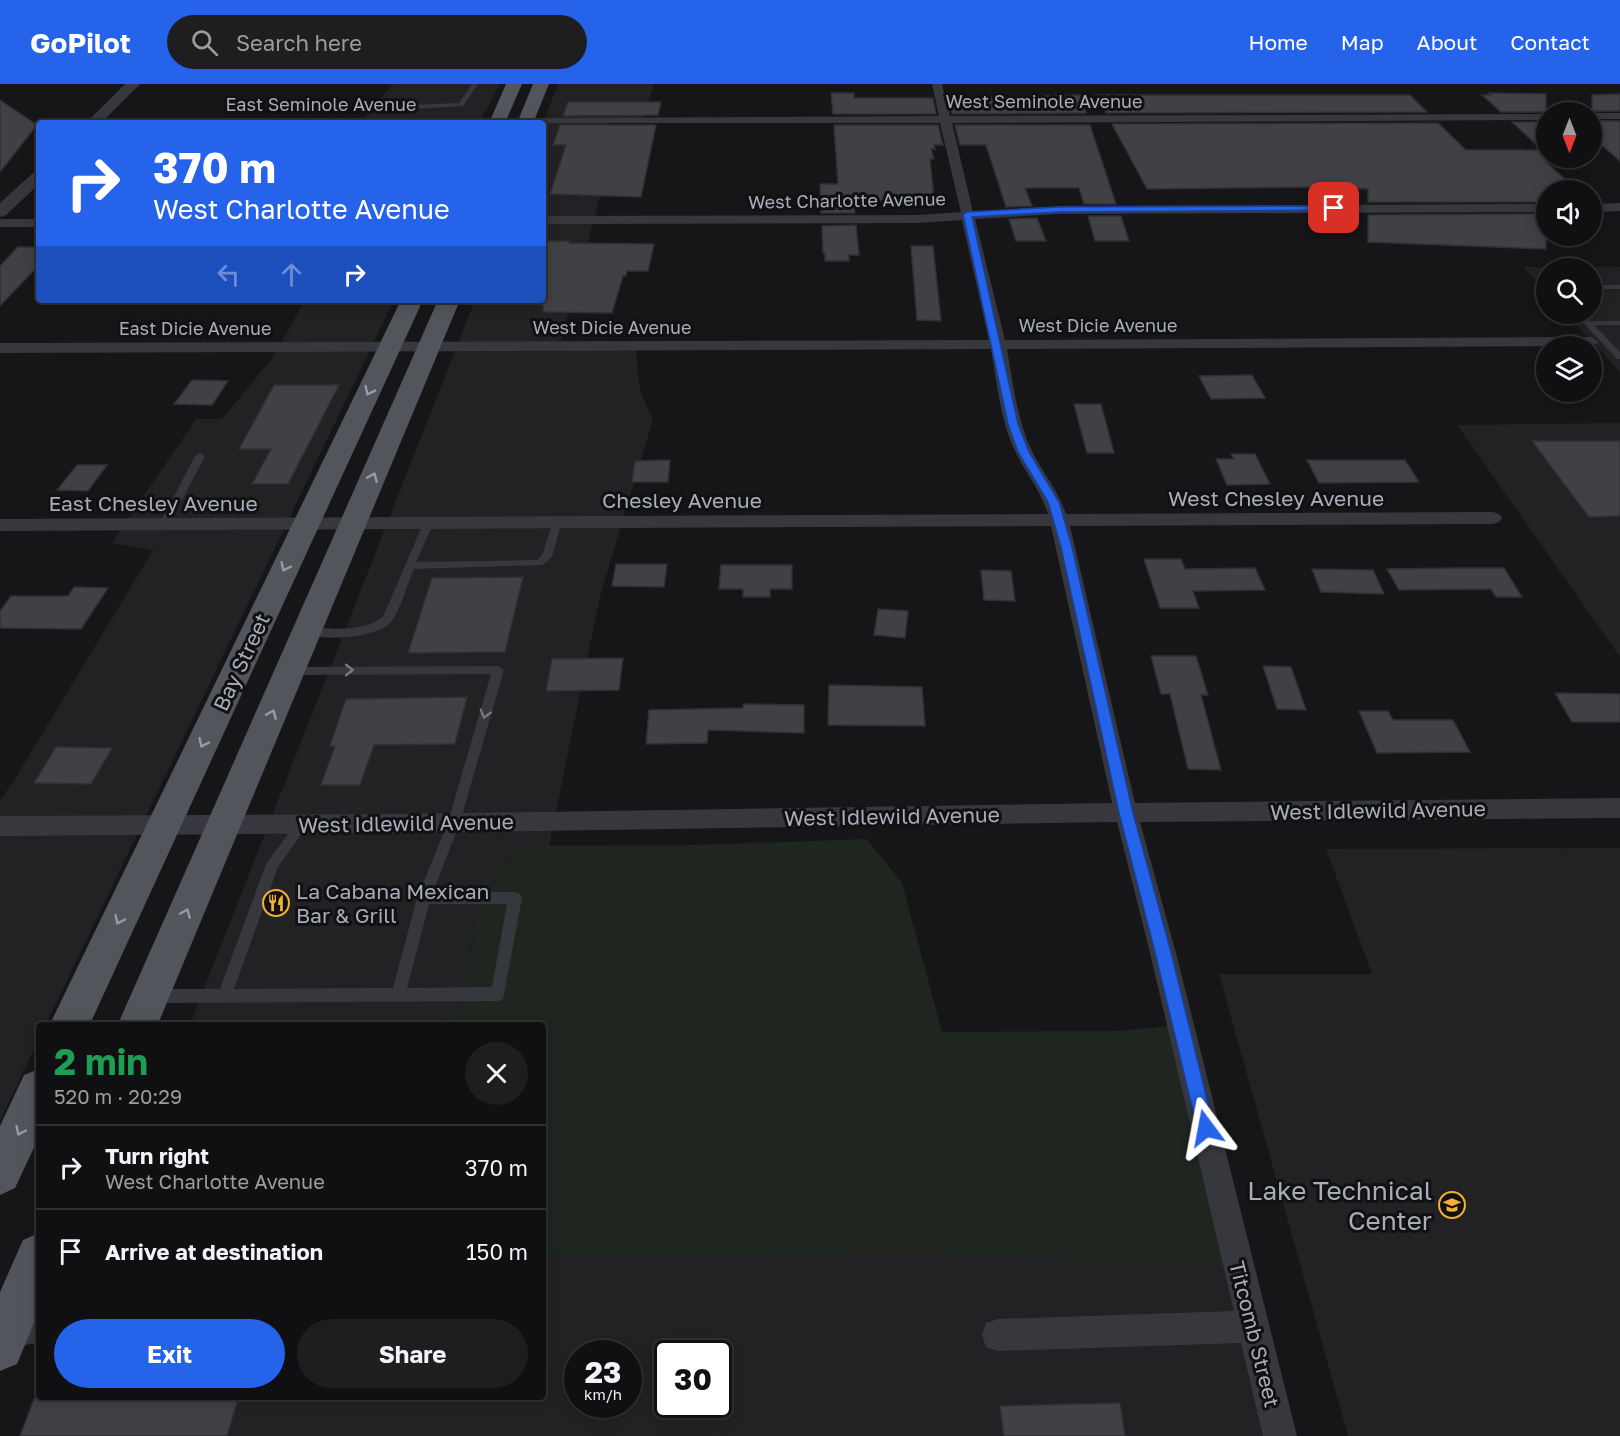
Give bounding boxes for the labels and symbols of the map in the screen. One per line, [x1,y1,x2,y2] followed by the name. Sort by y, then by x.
[946,90,1142,112] street label: West Seminole Avenue
[226,93,416,115] street label: East Seminole Avenue
[1536,102,1602,168] north arrow
[1308,182,1359,233] pin
[748,187,946,213] street label: West Charlotte Avenue
[1019,314,1177,336] street label: West Dicie Avenue
[533,316,691,338] street label: West Dicie Avenue
[119,317,271,339] street label: East Dicie Avenue
[365,384,377,395] one-way arrow
[366,473,378,484] one-way arrow
[1168,485,1384,511] street label: West Chesley Avenue
[602,487,762,513] street label: Chesley Avenue
[48,490,258,516] street label: East Chesley Avenue
[281,560,293,571] one-way arrow
[207,609,275,715] street label: Bay Street
[344,664,353,676] one-way arrow
[480,708,492,719] one-way arrow
[264,710,276,721] one-way arrow
[198,737,210,748] one-way arrow
[1270,795,1486,825] street label: West Idlewild Avenue
[784,801,1000,831] street label: West Idlewild Avenue
[298,808,514,838] street label: West Idlewild Avenue
[296,878,489,928] place label: La Cabana Mexican Bar & Grill
[261,888,291,918] restaurant icon: La Cabana Mexican Bar & Grill
[179,908,191,919] one-way arrow
[115,913,127,924] one-way arrow
[1174,1096,1238,1160] position arrow
[15,1125,27,1136] one-way arrow
[1247,1175,1432,1236] place label: Lake Technical Center
[1437,1190,1467,1220] school or university icon: Lake Technical Center
[1224,1258,1286,1410] street label: Titcomb Street
[654,1340,732,1418] speed limit sign: 30

